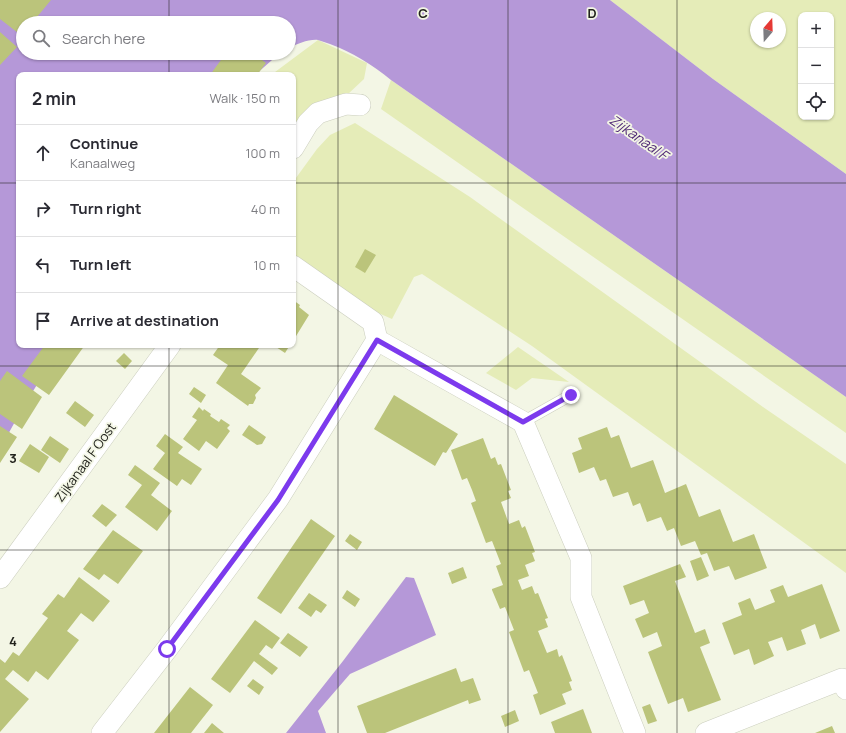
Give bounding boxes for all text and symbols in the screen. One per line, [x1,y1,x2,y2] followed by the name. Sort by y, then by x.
[418,4,428,22] text: C
[587,4,597,22] text: D
[750,12,786,48] north arrow
[798,12,834,120] map controls
[798,12,834,48] button: +
[16,16,296,60] search box
[30,27,52,49] icon: search
[62,28,145,49] text: Search here
[798,48,834,84] button: −
[798,84,834,120] button: locate
[32,87,76,110] text: 2 min
[209,89,280,107] text: Walk · 150 m
[606,110,674,166] water label: Zijkanaal F
[70,133,138,154] text: Continue
[32,142,54,164] icon: ahead
[245,144,280,162] text: 100 m
[70,154,135,172] text: Kanaalweg
[32,198,54,220] icon: right
[70,198,141,219] text: Turn right
[251,200,280,218] text: 40 m
[32,254,54,276] icon: left
[70,254,132,275] text: Turn left
[253,256,280,274] text: 10 m
[32,310,54,332] icon: arrive
[70,310,219,331] text: Arrive at destination
[562,386,580,404] route end
[50,419,120,505] street label: Zijkanaal F Oost
[9,449,17,467] text: 3
[9,632,17,650] text: 4
[158,640,176,658] route start

